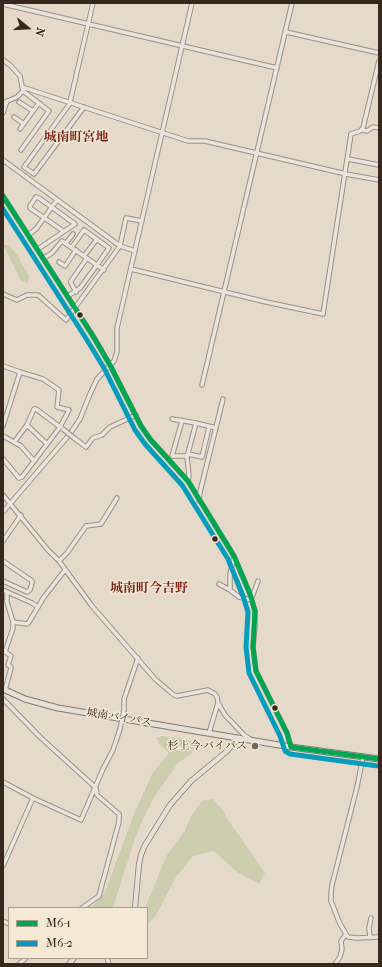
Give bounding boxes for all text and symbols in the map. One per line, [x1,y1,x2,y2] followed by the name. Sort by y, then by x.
[8,8,48,48] north arrow
[32,26,47,38] text: N
[44,130,108,146] district label: 城南町宮地
[75,310,85,320] unlabelled marker
[210,534,220,544] unlabelled marker
[110,581,188,597] district label: 城南町今吉野
[270,703,280,713] unlabelled marker
[85,706,153,730] street label: 城南バイパス
[168,739,247,753] place label: 杉上今·バイパス
[250,741,260,751] marker: 杉上今·バイパス
[8,907,148,959] legend
[46,916,71,930] text: M6-1
[46,936,73,950] text: M6-2

